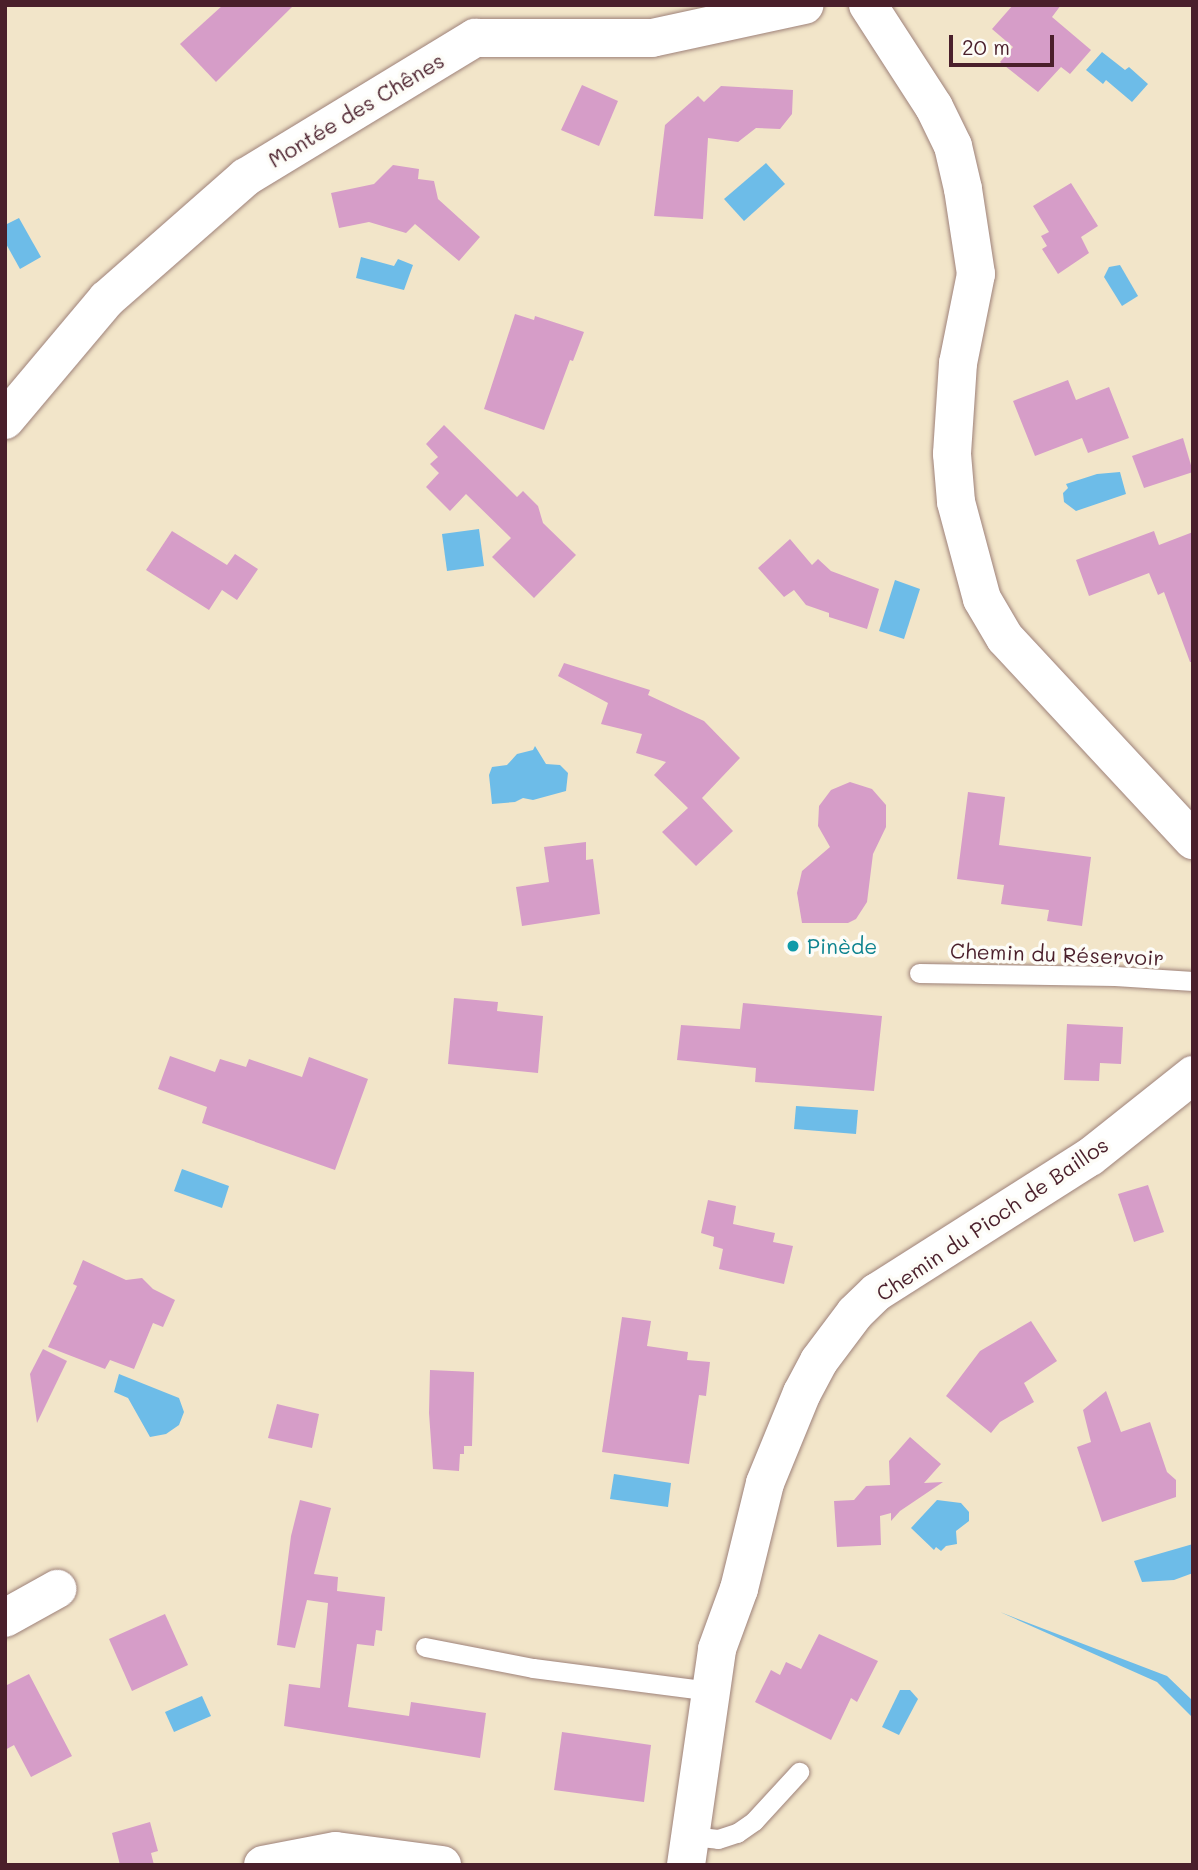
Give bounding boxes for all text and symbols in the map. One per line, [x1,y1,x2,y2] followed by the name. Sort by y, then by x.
[953,21,1058,65] scale bar
[962,33,1010,60] text: 20 m
[263,48,449,172] street label: Montée des Chênes
[807,933,877,959] place label: Pinède
[785,938,801,954] marker: Pinède
[950,938,1164,970] street label: Chemin du Réservoir
[871,1132,1113,1306] street label: Chemin du Pioch de Baillos

